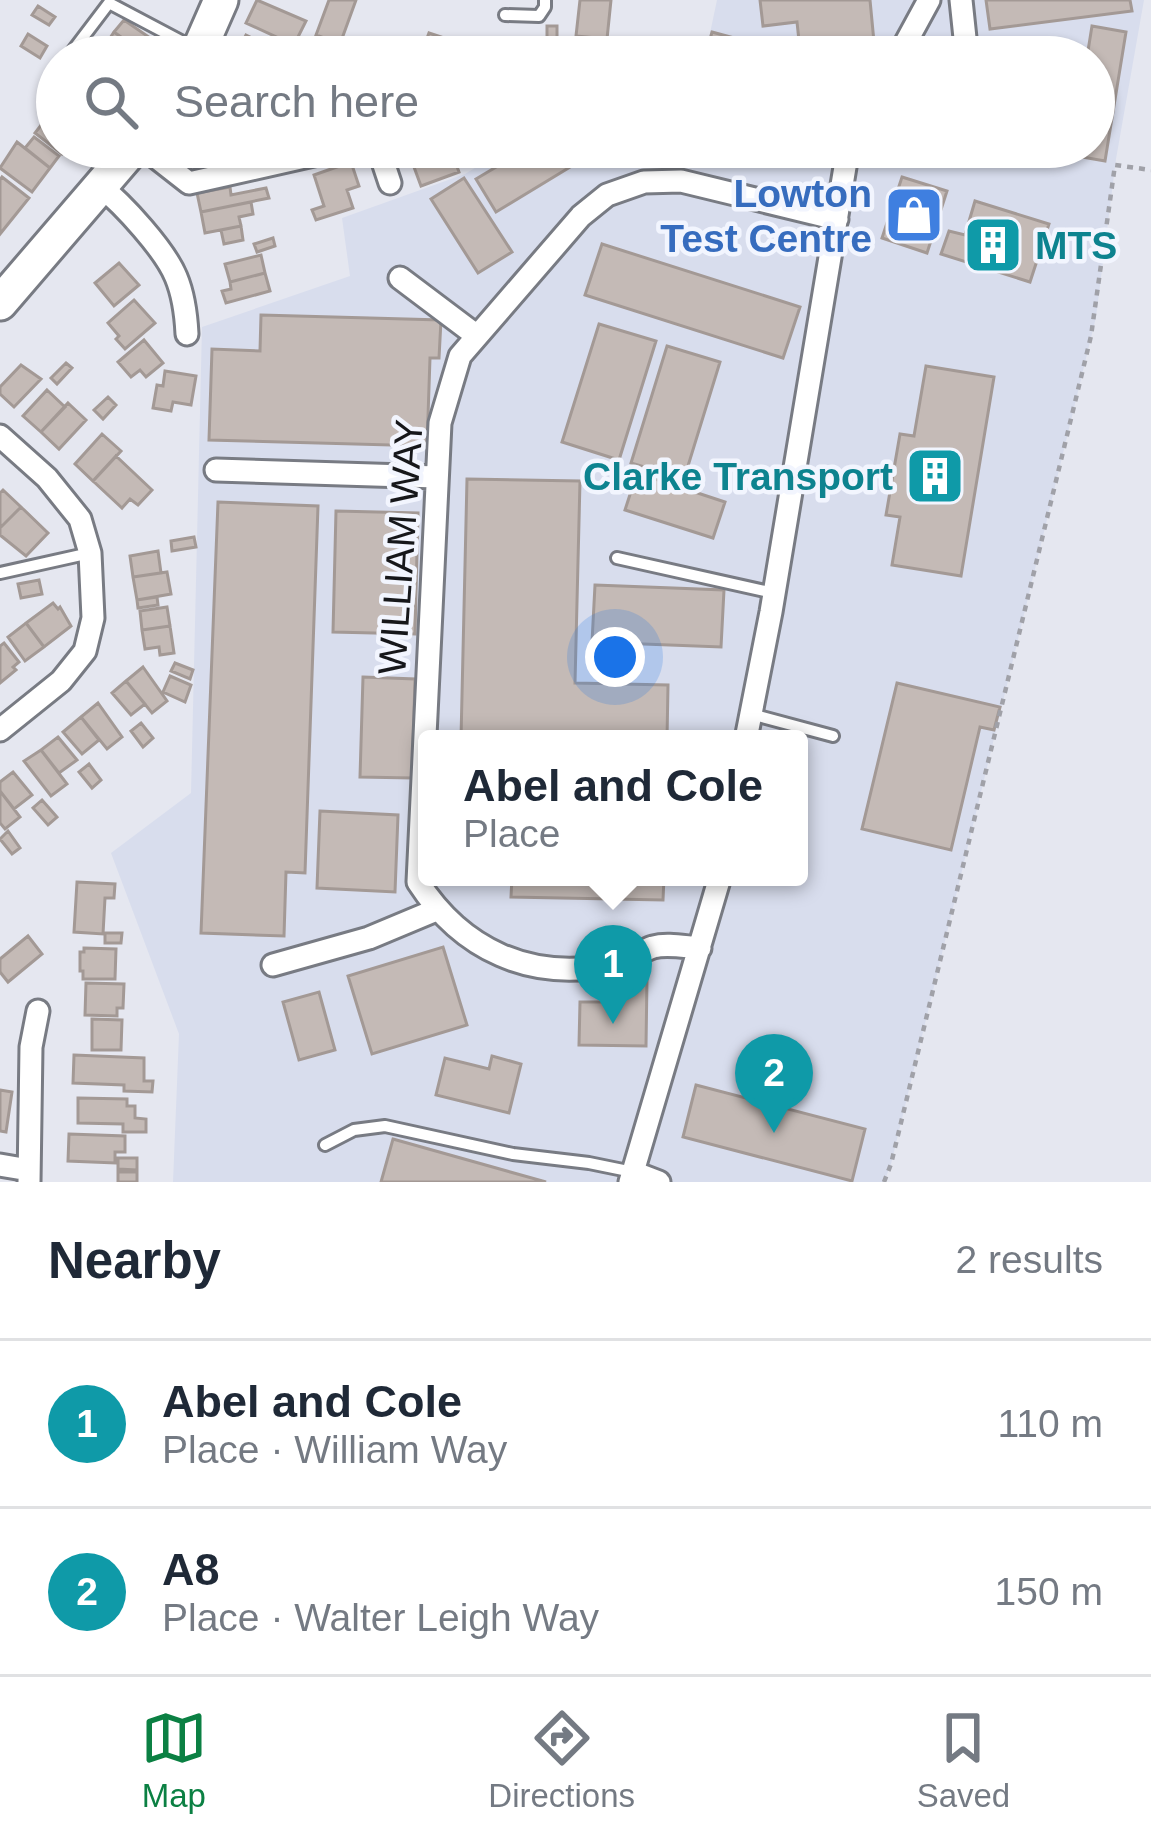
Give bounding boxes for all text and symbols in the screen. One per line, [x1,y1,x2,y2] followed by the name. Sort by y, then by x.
[36,36,1115,168] search box
[78,69,144,135] icon: search
[174,76,419,127] text: Search here
[660,172,872,260] place label: Lowton Test Centre
[883,184,945,246] shop icon: Lowton Test Centre
[962,214,1024,276] building icon: MTS
[1035,224,1117,267] place label: MTS
[370,418,431,676] street label: WILLIAM WAY
[904,445,966,507] building icon: Clarke Transport
[583,455,893,498] place label: Clarke Transport
[585,627,645,687] your location
[418,730,808,886] popup
[463,760,763,811] text: Abel and Cole
[463,812,561,855] text: Place
[574,925,652,1024] pin: 1
[735,1034,813,1133] pin: 2
[48,1232,221,1289] text: Nearby
[956,1238,1103,1281] text: 2 results
[162,1376,462,1427] text: Abel and Cole
[76,1402,98,1445] text: 1
[998,1402,1103,1445] text: 110 m
[162,1428,507,1471] text: Place · William Way
[162,1544,220,1595] text: A8
[76,1570,98,1613] text: 2
[995,1570,1103,1613] text: 150 m
[162,1596,599,1639] text: Place · Walter Leigh Way
[141,1705,207,1815] tab: Map
[488,1705,635,1815] tab: Directions
[917,1705,1010,1815] tab: Saved

